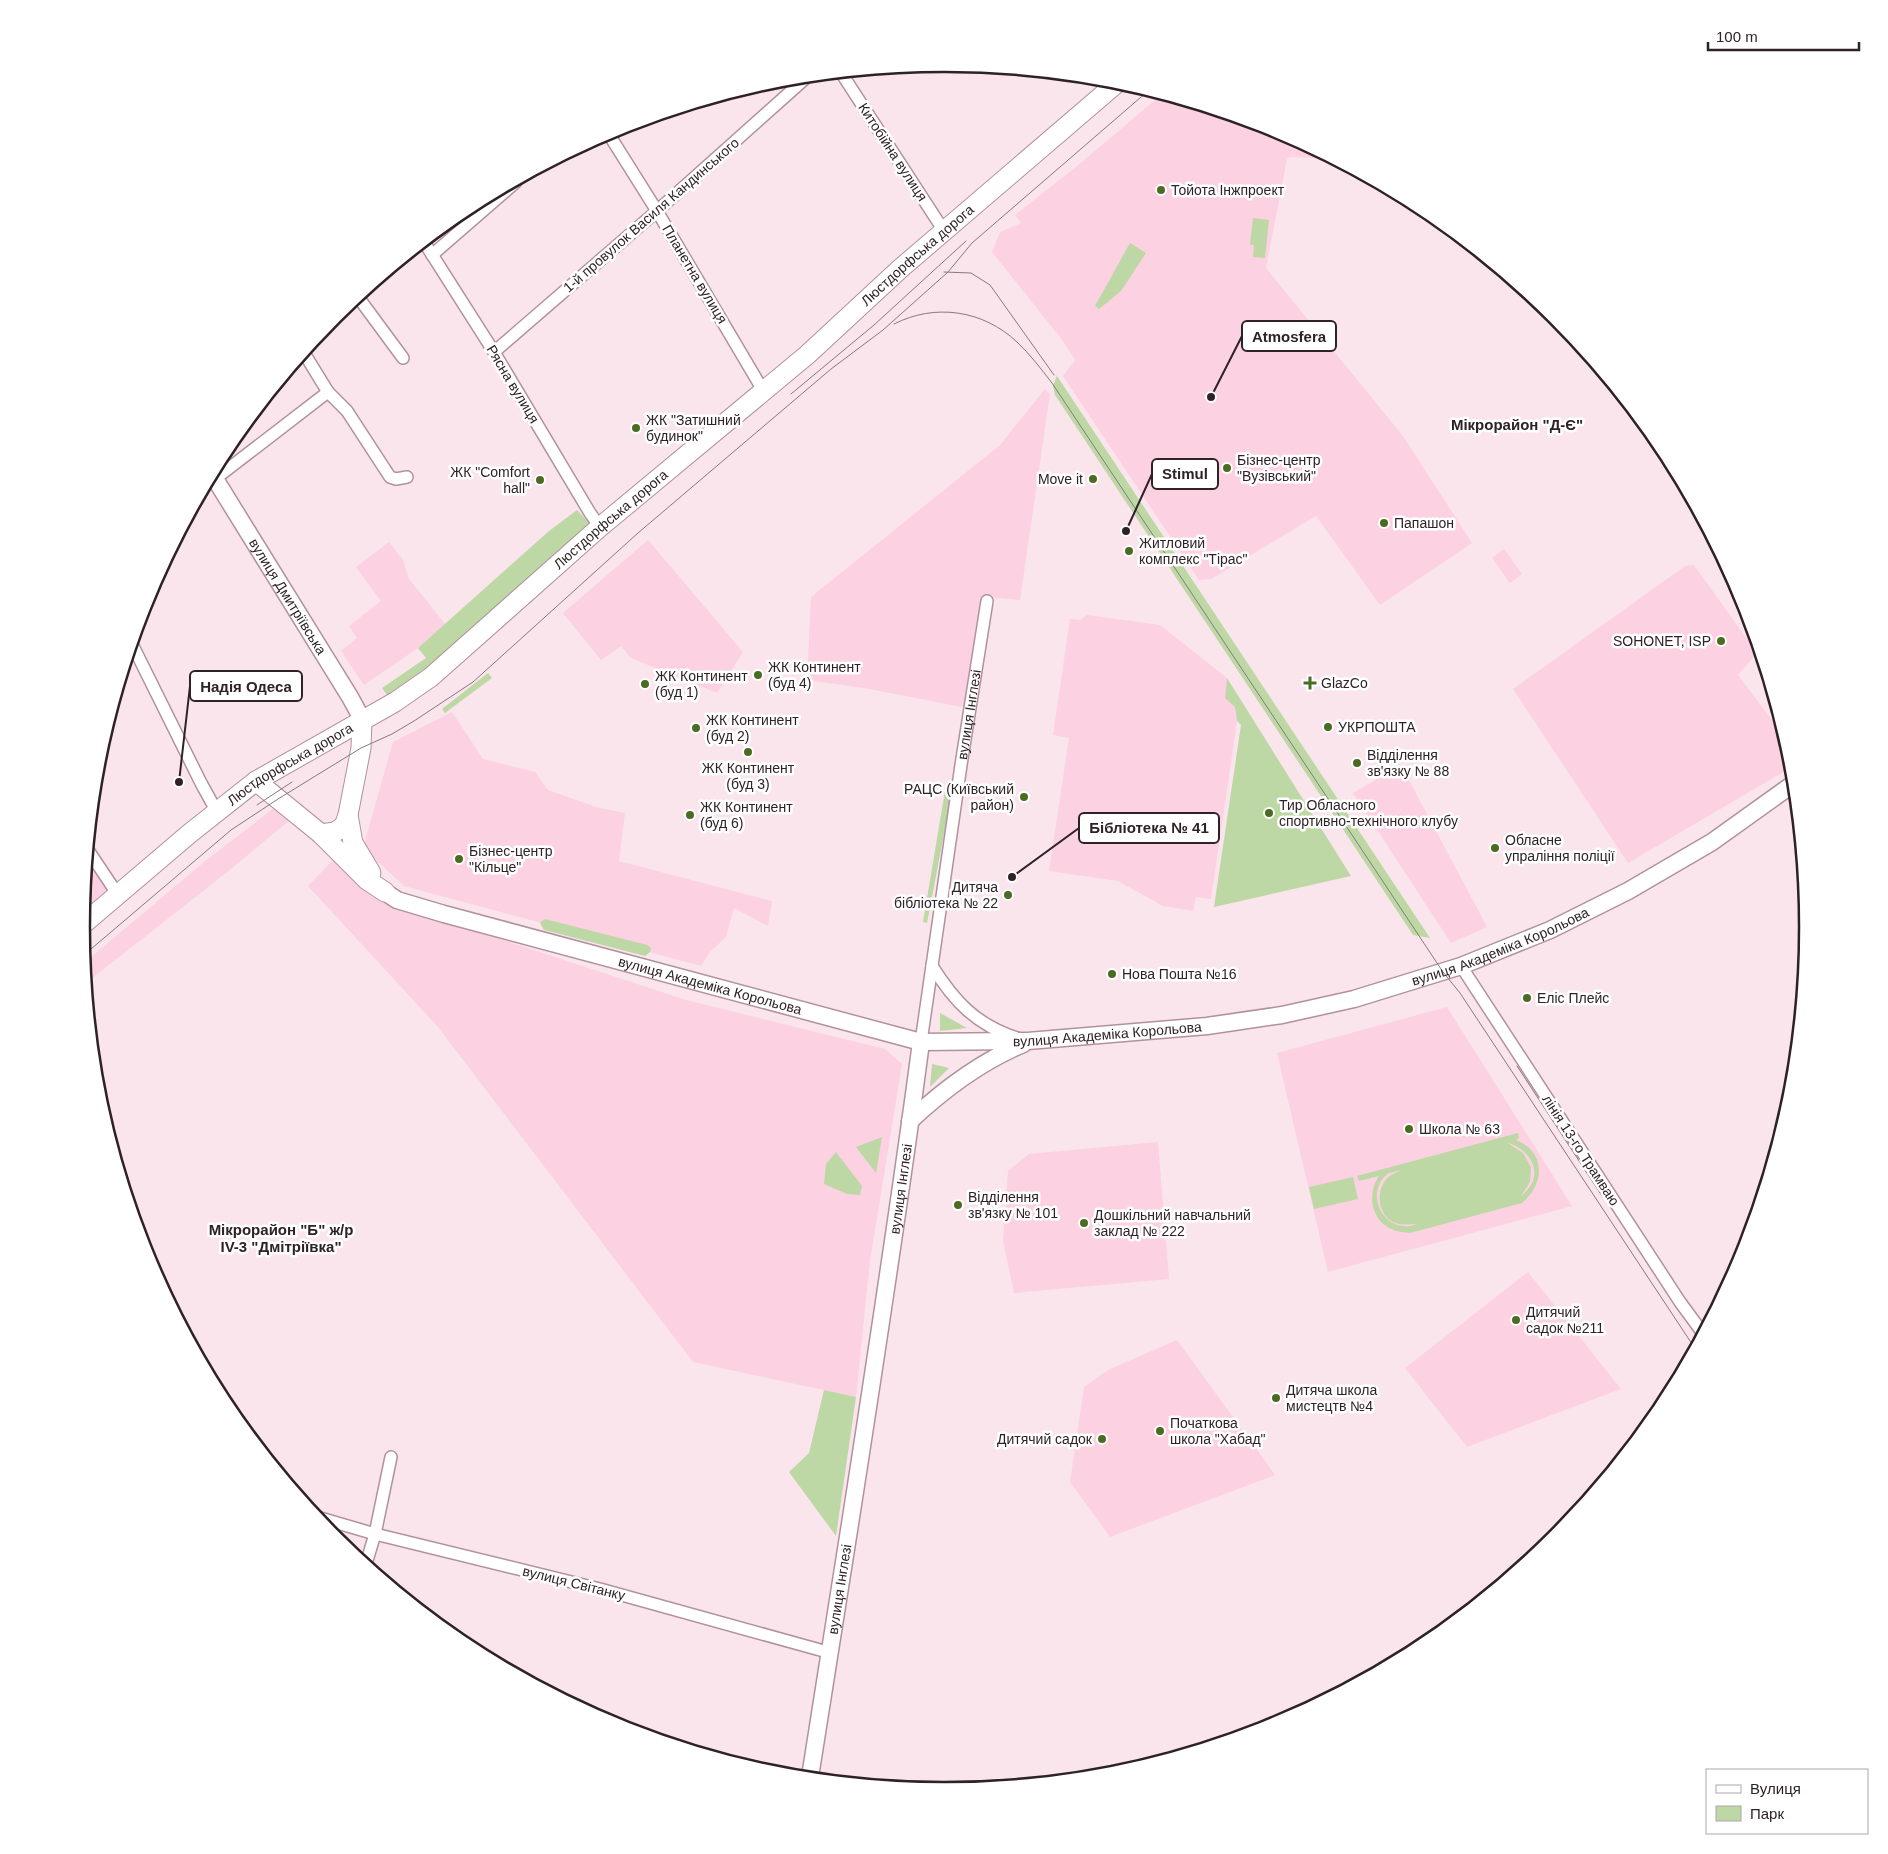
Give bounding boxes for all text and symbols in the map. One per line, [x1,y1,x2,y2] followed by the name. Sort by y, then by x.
[1708,20,1859,52] scale bar
[1716,28,1758,45] text: 100 m
[855,100,931,204] street label: Китобійна вулиця
[560,134,742,296] street label: 1-й провулок Василя Кандинського
[1171,182,1285,198] place label: Тойота Інжпроект
[1155,184,1167,196] marker: Тойота Інжпроект
[858,201,977,309] street label: Люстдорфська дорога
[659,222,731,326] street label: Планетна вулиця
[1242,321,1336,351] callout: Atmosfera
[1252,328,1327,345] text: Atmosfera
[483,342,543,426] street label: Рясна вулиця
[646,412,741,444] place label: ЖК "Затишний будинок"
[1451,416,1583,433] district label: Мікрорайон "Д-Є"
[630,422,642,434] marker: ЖК "Затишний будинок"
[1237,452,1321,484] place label: Бізнес-центр "Вузівський"
[1152,459,1218,489] callout: Stimul
[1221,462,1233,474] marker: Бізнес-центр "Вузівський"
[450,464,530,496] place label: ЖК "Comfort hall"
[1162,465,1208,482] text: Stimul
[550,466,671,572] street label: Люстдорфська дорога
[1038,471,1083,487] place label: Move it
[1087,473,1099,485] marker: Move it
[534,474,546,486] marker: ЖК "Comfort hall"
[1394,515,1454,531] place label: Папашон
[1378,517,1390,529] marker: Папашон
[1139,535,1248,567] place label: Житловий комплекс "Тірас"
[246,536,330,658] street label: вулиця Дмитріївська
[1123,545,1135,557] marker: Житловий комплекс "Тірас"
[1613,633,1711,649] place label: SOHONET, ISP
[1715,635,1727,647] marker: SOHONET, ISP
[768,659,861,691] place label: ЖК Континент (буд 4)
[655,668,748,700] place label: ЖК Континент (буд 1)
[954,668,984,761] street label: вулиця Інглезі
[752,669,764,681] marker: ЖК Континент (буд 4)
[190,671,302,701] callout: Надія Одеса
[1321,675,1368,691] place label: GlazCo
[1303,676,1317,690] marker: GlazCo
[200,678,292,695] text: Надія Одеса
[639,678,651,690] marker: ЖК Континент (буд 1)
[706,712,799,744] place label: ЖК Континент (буд 2)
[1338,719,1416,735] place label: УКРПОШТА
[224,720,356,809] street label: Люстдорфська дорога
[1322,721,1334,733] marker: УКРПОШТА
[690,722,702,734] marker: ЖК Континент (буд 2)
[742,746,754,758] marker: ЖК Континент (буд 3)
[1367,747,1449,779] place label: Відділення зв'язку № 88
[1351,757,1363,769] marker: Відділення зв'язку № 88
[702,760,795,792] place label: ЖК Континент (буд 3)
[904,781,1014,813] place label: РАЦС (Київський район)
[1018,791,1030,803] marker: РАЦС (Київський район)
[1279,797,1458,829] place label: Тир Обласного спортивно-технічного клубу
[700,799,793,831] place label: ЖК Континент (буд 6)
[1263,807,1275,819] marker: Тир Обласного спортивно-технічного клубу
[684,809,696,821] marker: ЖК Континент (буд 6)
[1079,813,1219,843] callout: Бібліотека № 41
[1089,819,1209,836] text: Бібліотека № 41
[1505,832,1615,864] place label: Обласне упраління поліції
[1489,842,1501,854] marker: Обласне упраління поліції
[469,843,553,875] place label: Бізнес-центр "Кільце"
[453,853,465,865] marker: Бізнес-центр "Кільце"
[894,879,998,911] place label: Дитяча бібліотека № 22
[1002,889,1014,901] marker: Дитяча бібліотека № 22
[1410,904,1591,989] street label: вулиця Академіка Корольова
[617,953,804,1018] street label: вулиця Академіка Корольова
[1122,966,1237,982] place label: Нова Пошта №16
[1106,968,1118,980] marker: Нова Пошта №16
[1537,990,1609,1006] place label: Еліс Плейс
[1521,992,1533,1004] marker: Еліс Плейс
[1013,1018,1203,1049] street label: вулиця Академіка Корольова
[1539,1092,1623,1208] street label: лінія 13-го Трамваю
[1419,1121,1500,1137] place label: Школа № 63
[1403,1123,1415,1135] marker: Школа № 63
[886,1143,915,1235] street label: вулиця Інглезі
[968,1189,1058,1221] place label: Відділення зв'язку № 101
[952,1199,964,1211] marker: Відділення зв'язку № 101
[1094,1207,1251,1239] place label: Дошкільний навчальний заклад № 222
[1078,1217,1090,1229] marker: Дошкільний навчальний заклад № 222
[209,1221,353,1255] district label: Мікрорайон "Б" ж/р IV-3 "Дмітріївка"
[1526,1304,1604,1336] place label: Дитячий садок №211
[1510,1314,1522,1326] marker: Дитячий садок №211
[1286,1382,1377,1414] place label: Дитяча школа мистецтв №4
[1270,1392,1282,1404] marker: Дитяча школа мистецтв №4
[1170,1415,1266,1447] place label: Початкова школа "Хабад"
[1154,1425,1166,1437] marker: Початкова школа "Хабад"
[997,1431,1093,1447] place label: Дитячий садок
[1096,1433,1108,1445] marker: Дитячий садок
[825,1543,855,1635] street label: вулиця Інглезі
[521,1563,627,1603] street label: вулиця Світанку
[1706,1769,1868,1834] legend
[1750,1780,1801,1797] text: Вулиця
[1750,1805,1784,1822] text: Парк

